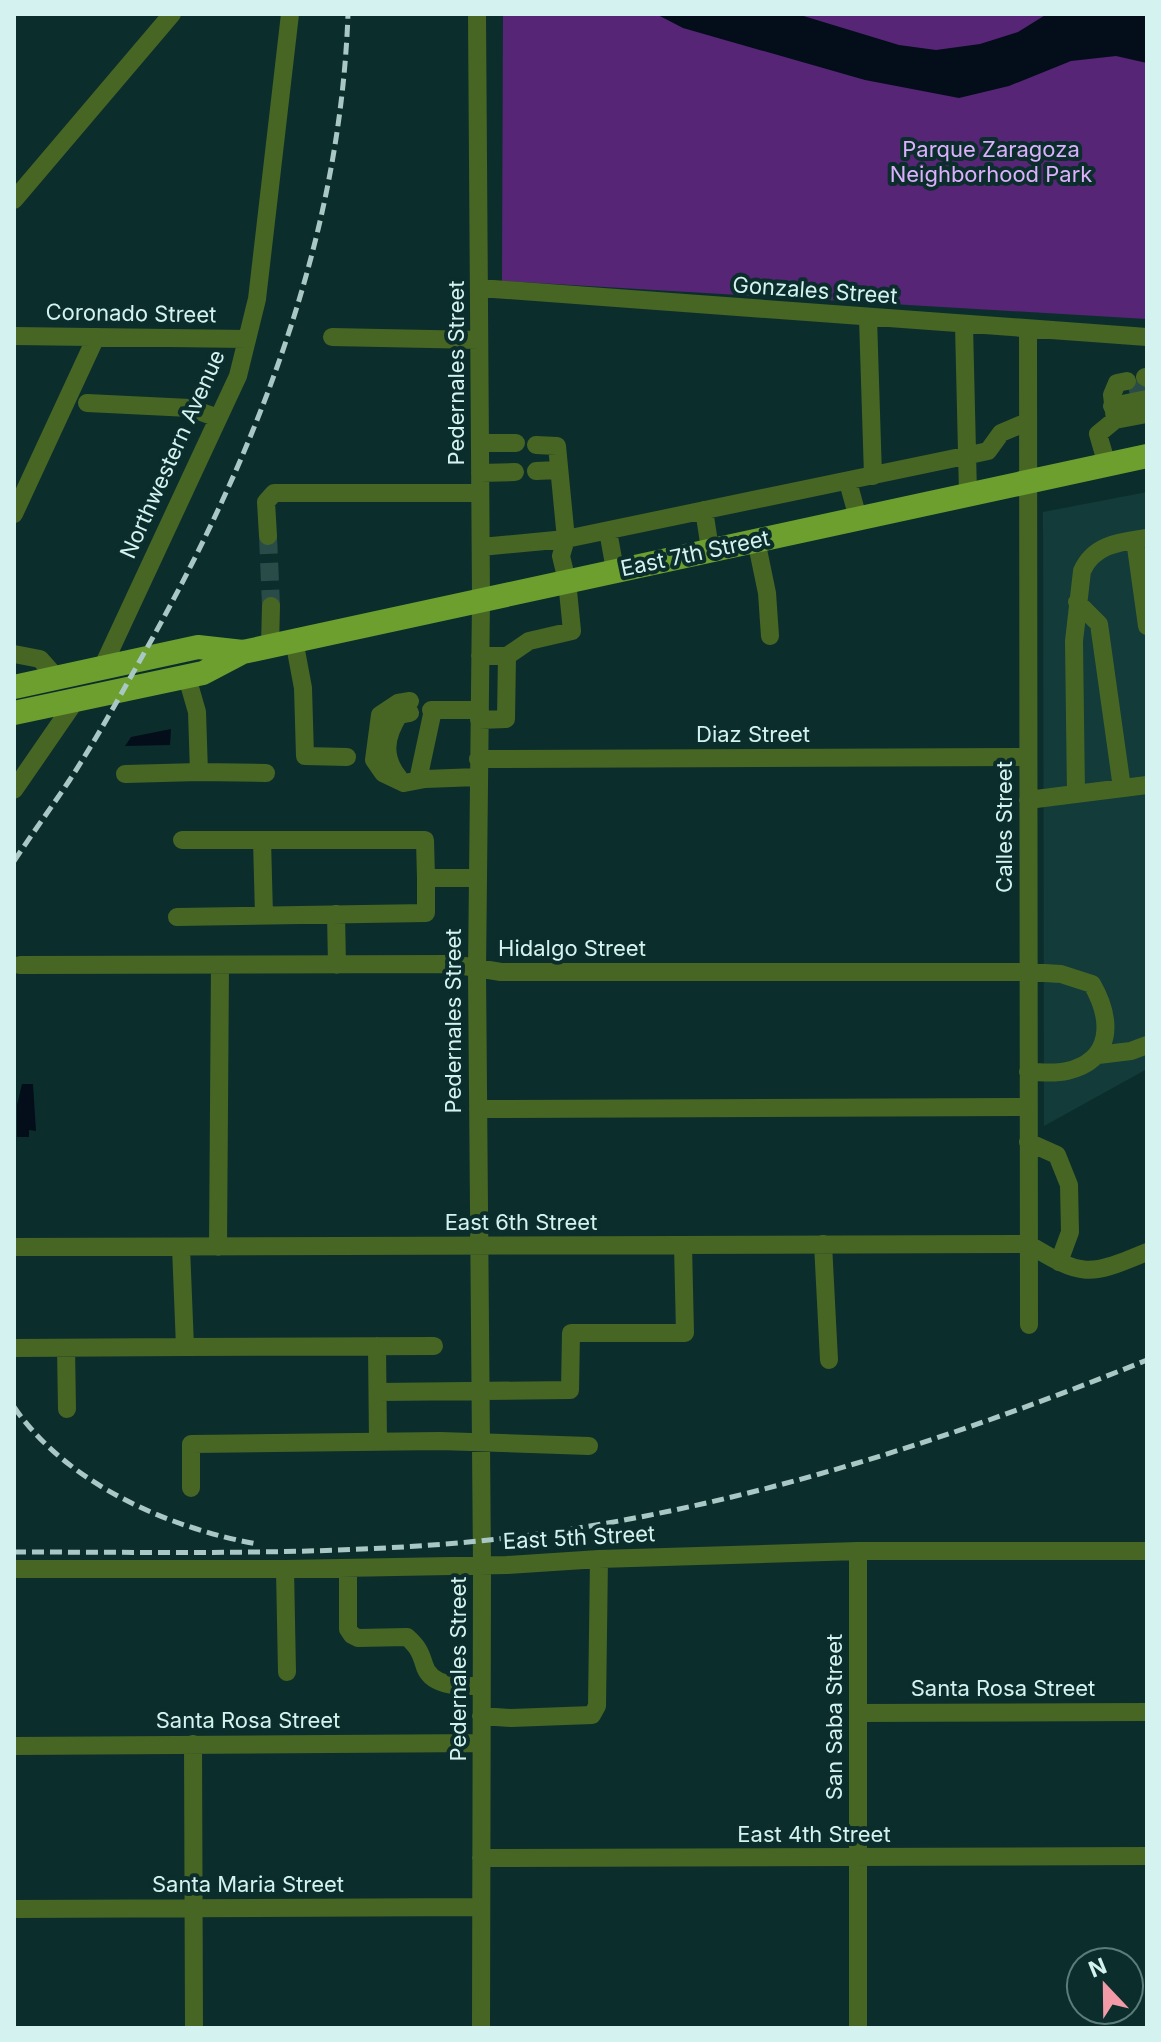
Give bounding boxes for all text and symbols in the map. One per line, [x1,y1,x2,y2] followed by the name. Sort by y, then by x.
[890,136,1092,187] park label: Parque Zaragoza Neighborhood Park
[732,271,898,309] street label: Gonzales Street
[443,280,469,466] street label: Pedernales Street
[45,299,217,327] street label: Coronado Street
[114,346,230,562] street label: Northwestern Avenue
[618,525,772,581] street label: East 7th Street
[696,721,810,747] street label: Diaz Street
[991,761,1017,893] street label: Calles Street
[440,928,466,1114] street label: Pedernales Street
[498,935,646,961] street label: Hidalgo Street
[445,1209,597,1235] street label: East 6th Street
[502,1520,656,1554] street label: East 5th Street
[445,1576,471,1762] street label: Pedernales Street
[821,1634,847,1800] street label: San Saba Street
[911,1675,1095,1701] street label: Santa Rosa Street
[156,1707,340,1733] street label: Santa Rosa Street
[737,1821,891,1847] street label: East 4th Street
[152,1871,344,1897] street label: Santa Maria Street
[1065,1946,1145,2026] north arrow
[1085,1952,1110,1983] text: N

